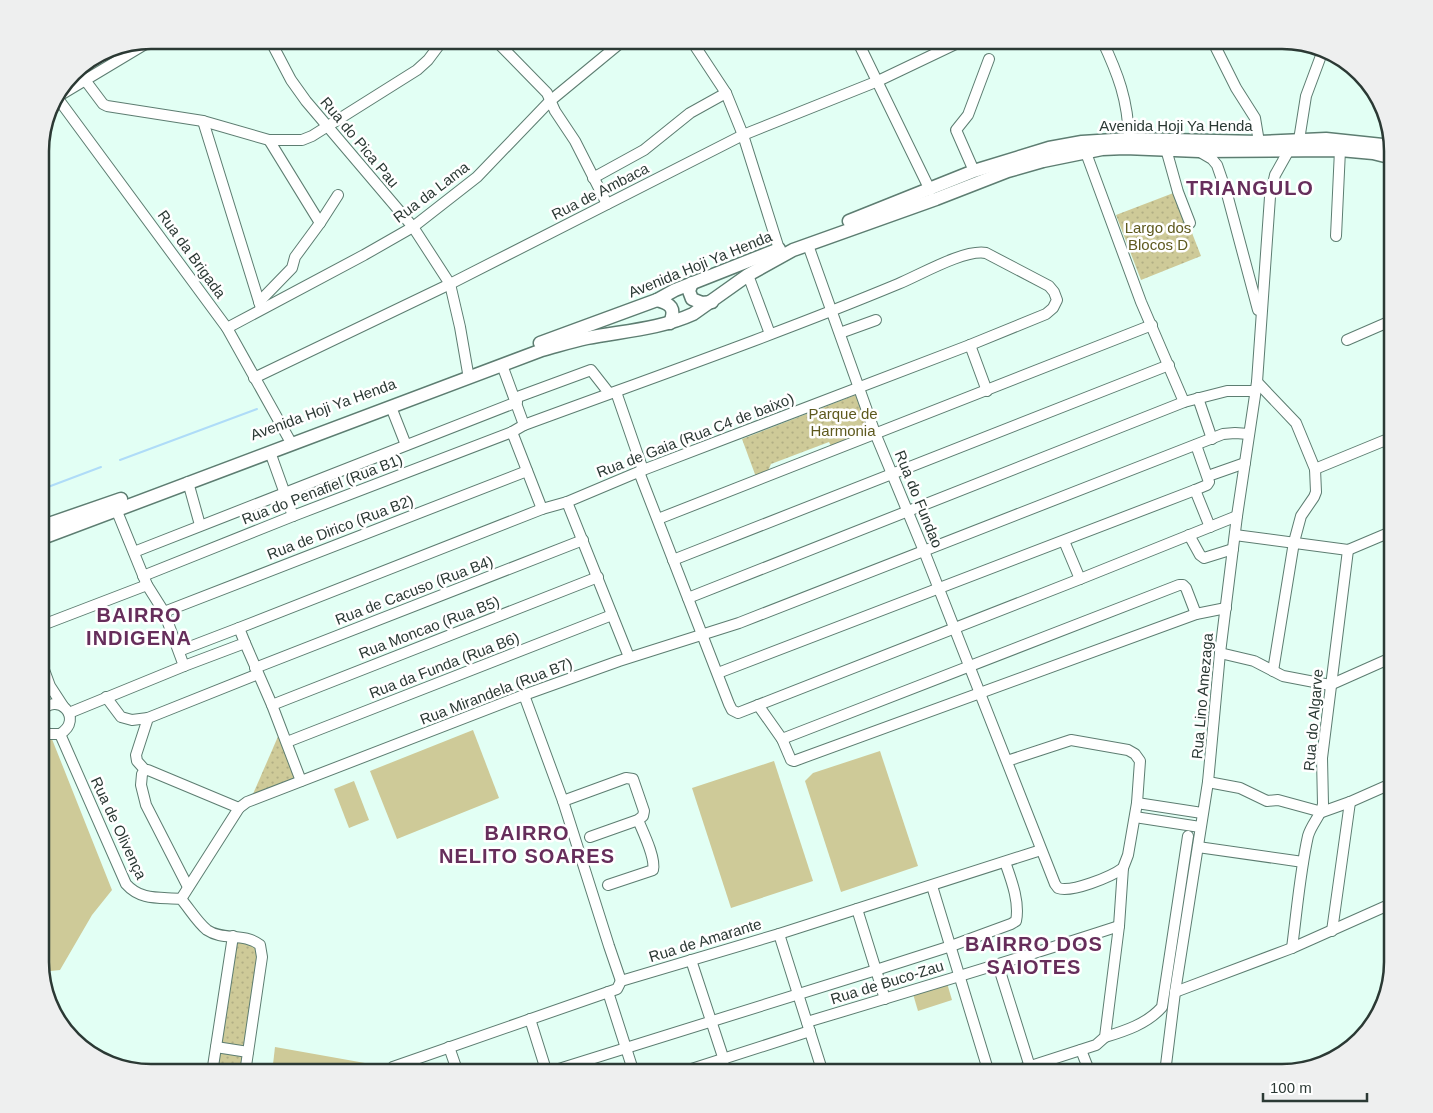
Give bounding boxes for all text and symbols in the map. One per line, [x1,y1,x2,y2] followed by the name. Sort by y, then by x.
[317,93,403,191] street label: Rua do Pica Pau
[1099,117,1253,134] street label: Avenida Hoji Ya Henda
[390,158,473,226] street label: Rua da Lama
[549,159,652,223] street label: Rua de Ambaca
[1186,177,1314,199] district label: TRIANGULO
[154,207,230,302] street label: Rua da Brigada
[1125,219,1191,253] park label: Largo dos Blocos D
[626,227,775,301] street label: Avenida Hoji Ya Henda
[248,375,399,443] street label: Avenida Hoji Ya Henda
[594,389,796,481] street label: Rua de Gaia (Rua C4 de baixo)
[808,405,878,439] park label: Parque de Harmonia
[892,448,946,550] street label: Rua do Fundao
[239,450,405,528] street label: Rua do Penafiel (Rua B1)
[265,491,415,563] street label: Rua de Dirico (Rua B2)
[333,552,495,628] street label: Rua de Cacuso (Rua B4)
[356,592,502,662] street label: Rua Moncao (Rua B5)
[86,604,192,649] district label: BAIRRO INDIGENA
[367,629,521,701] street label: Rua da Funda (Rua B6)
[1188,631,1216,760] street label: Rua Lino Amezaga
[417,654,575,728] street label: Rua Mirandela (Rua B7)
[1300,668,1326,772] street label: Rua do Algarve
[88,774,150,882] street label: Rua de Olivença
[439,822,615,867] district label: BAIRRO NELITO SOARES
[647,915,763,965] street label: Rua de Amarante
[965,933,1103,978] district label: BAIRRO DOS SAIOTES
[828,957,946,1007] street label: Rua de Buco-Zau
[1263,1070,1367,1102] scale bar
[1270,1079,1312,1096] text: 100 m

